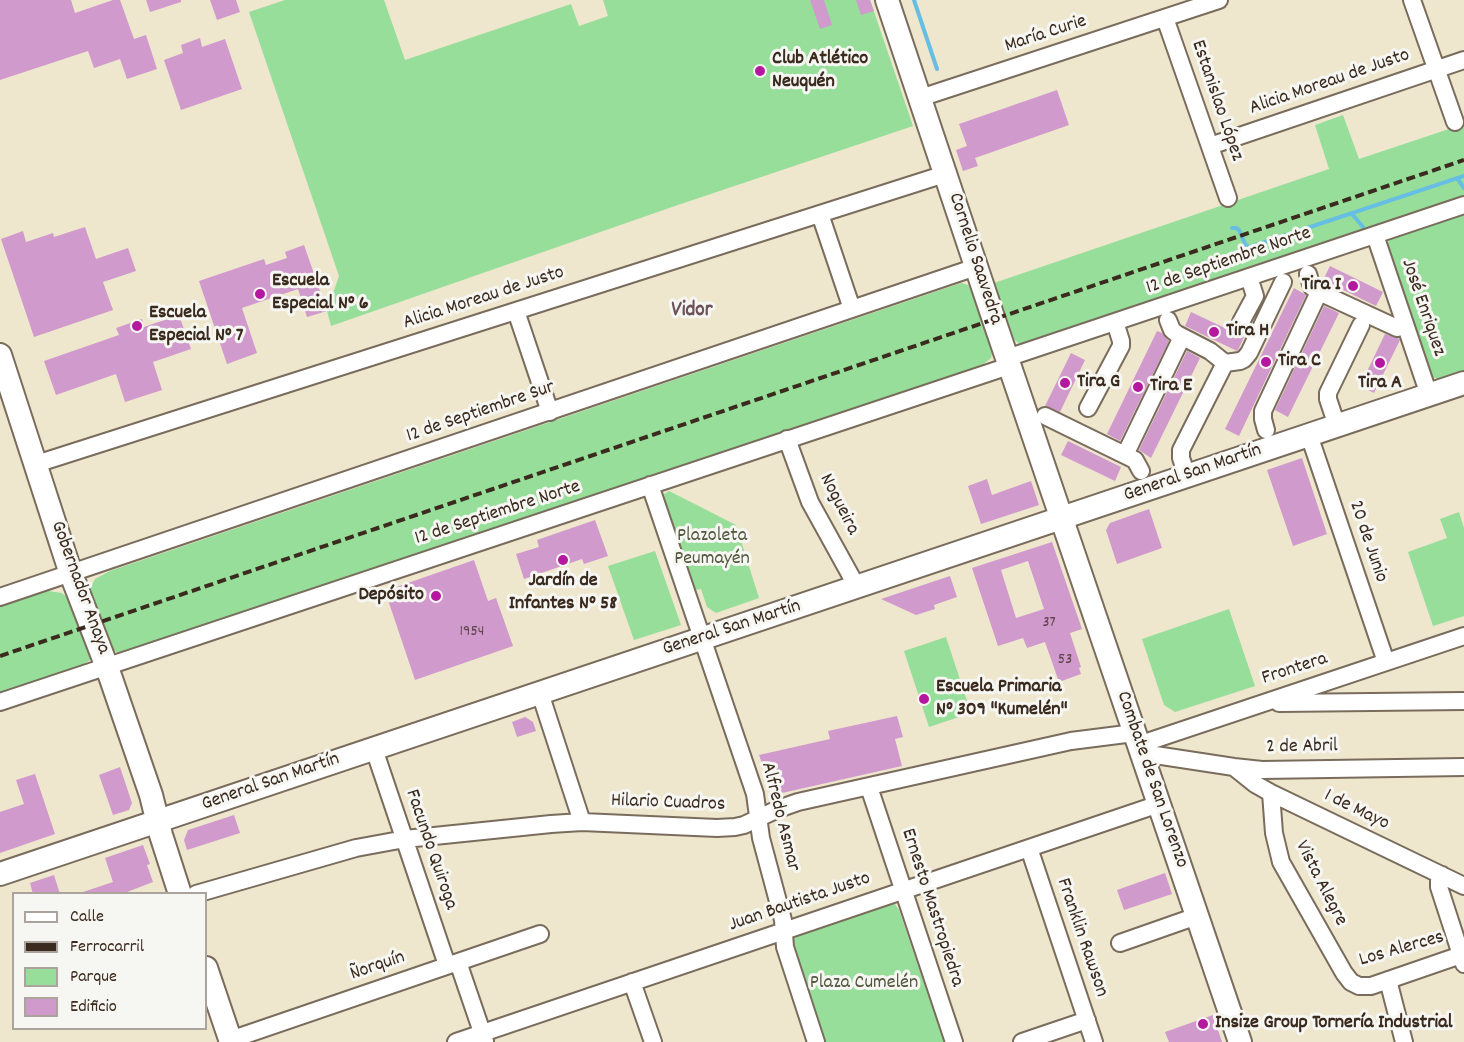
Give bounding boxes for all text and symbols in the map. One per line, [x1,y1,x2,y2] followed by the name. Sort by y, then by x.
[1002,11,1090,59] street label: María Curie
[1184,38,1248,164] street label: Estanislao López
[1247,44,1413,122] street label: Alicia Moreau de Justo
[772,48,868,95] place label: Club Atlético Neuquén
[753,64,767,78] marker: Club Atlético Neuquén
[941,190,1007,328] street label: Cornelio Saavedra
[1143,223,1315,301] street label: 12 de Septiembre Norte
[1394,256,1450,360] street label: José Enriquez
[401,262,567,336] street label: Alicia Moreau de Justo
[272,270,369,317] place label: Escuela Especial N° 6
[1302,274,1341,298] place label: Tira I
[1346,279,1360,293] marker: Tira I
[253,287,267,301] marker: Escuela Especial N° 6
[672,299,712,325] district label: Vidor
[149,302,243,349] place label: Escuela Especial N° 7
[130,319,144,333] marker: Escuela Especial N° 7
[1226,320,1269,344] place label: Tira H
[1207,325,1221,339] marker: Tira H
[1278,350,1321,374] place label: Tira C
[1259,355,1273,369] marker: Tira C
[1373,356,1387,370] marker: Tira A
[1077,371,1120,395] place label: Tira G
[1358,372,1402,396] place label: Tira A
[1150,375,1192,399] place label: Tira E
[404,376,558,450] street label: 12 de Septiembre Sur
[1058,376,1072,390] marker: Tira G
[1131,380,1145,394] marker: Tira E
[1121,439,1265,509] street label: General San Martín
[812,470,864,540] street label: Nogueira
[412,476,584,552] street label: 12 de Septiembre Norte
[1342,498,1392,586] street label: 20 de Junio
[44,518,114,658] street label: Gobernador Anaya
[674,525,750,572] park label: Plazoleta Peumayén
[556,553,570,567] marker: Jardín de Infantes N° 58
[509,570,617,617] place label: Jardín de Infantes N° 58
[358,584,424,608] place label: Depósito
[429,589,443,603] marker: Depósito
[660,595,804,663] street label: General San Martín
[1042,614,1056,634] house number: 37
[460,623,484,643] house number: 1954
[1259,648,1331,692] street label: Frontera
[1058,651,1072,671] house number: 53
[936,676,1068,723] place label: Escuela Primaria N° 309 "Kumelén"
[1110,689,1192,871] street label: Combate de San Lorenzo
[917,692,931,706] marker: Escuela Primaria N° 309 "Kumelén"
[1266,735,1338,761] street label: 2 de Abril
[199,748,343,818] street label: General San Martín
[754,760,804,874] street label: Alfredo Asmar
[1319,785,1393,837] street label: 1 de Mayo
[398,787,462,913] street label: Facundo Quiroga
[610,790,726,818] street label: Hilario Cuadros
[894,826,968,990] street label: Ernesto Mastropiedra
[1288,837,1352,931] street label: Vista Alegre
[726,868,874,938] street label: Juan Bautista Justo
[1049,875,1113,1001] street label: Franklin Rawson
[12,892,207,1030] legend
[70,905,104,930] text: Calle
[1357,926,1447,974] street label: Los Alerces
[70,935,144,960] text: Ferrocarril
[348,947,408,987] street label: Ñorquín
[70,965,117,990] text: Parque
[810,972,918,996] park label: Plaza Cumelén
[70,995,117,1020] text: Edificio
[1215,1012,1452,1036] place label: Insize Group Tornería Industrial
[1196,1017,1210,1031] marker: Insize Group Tornería Industrial

